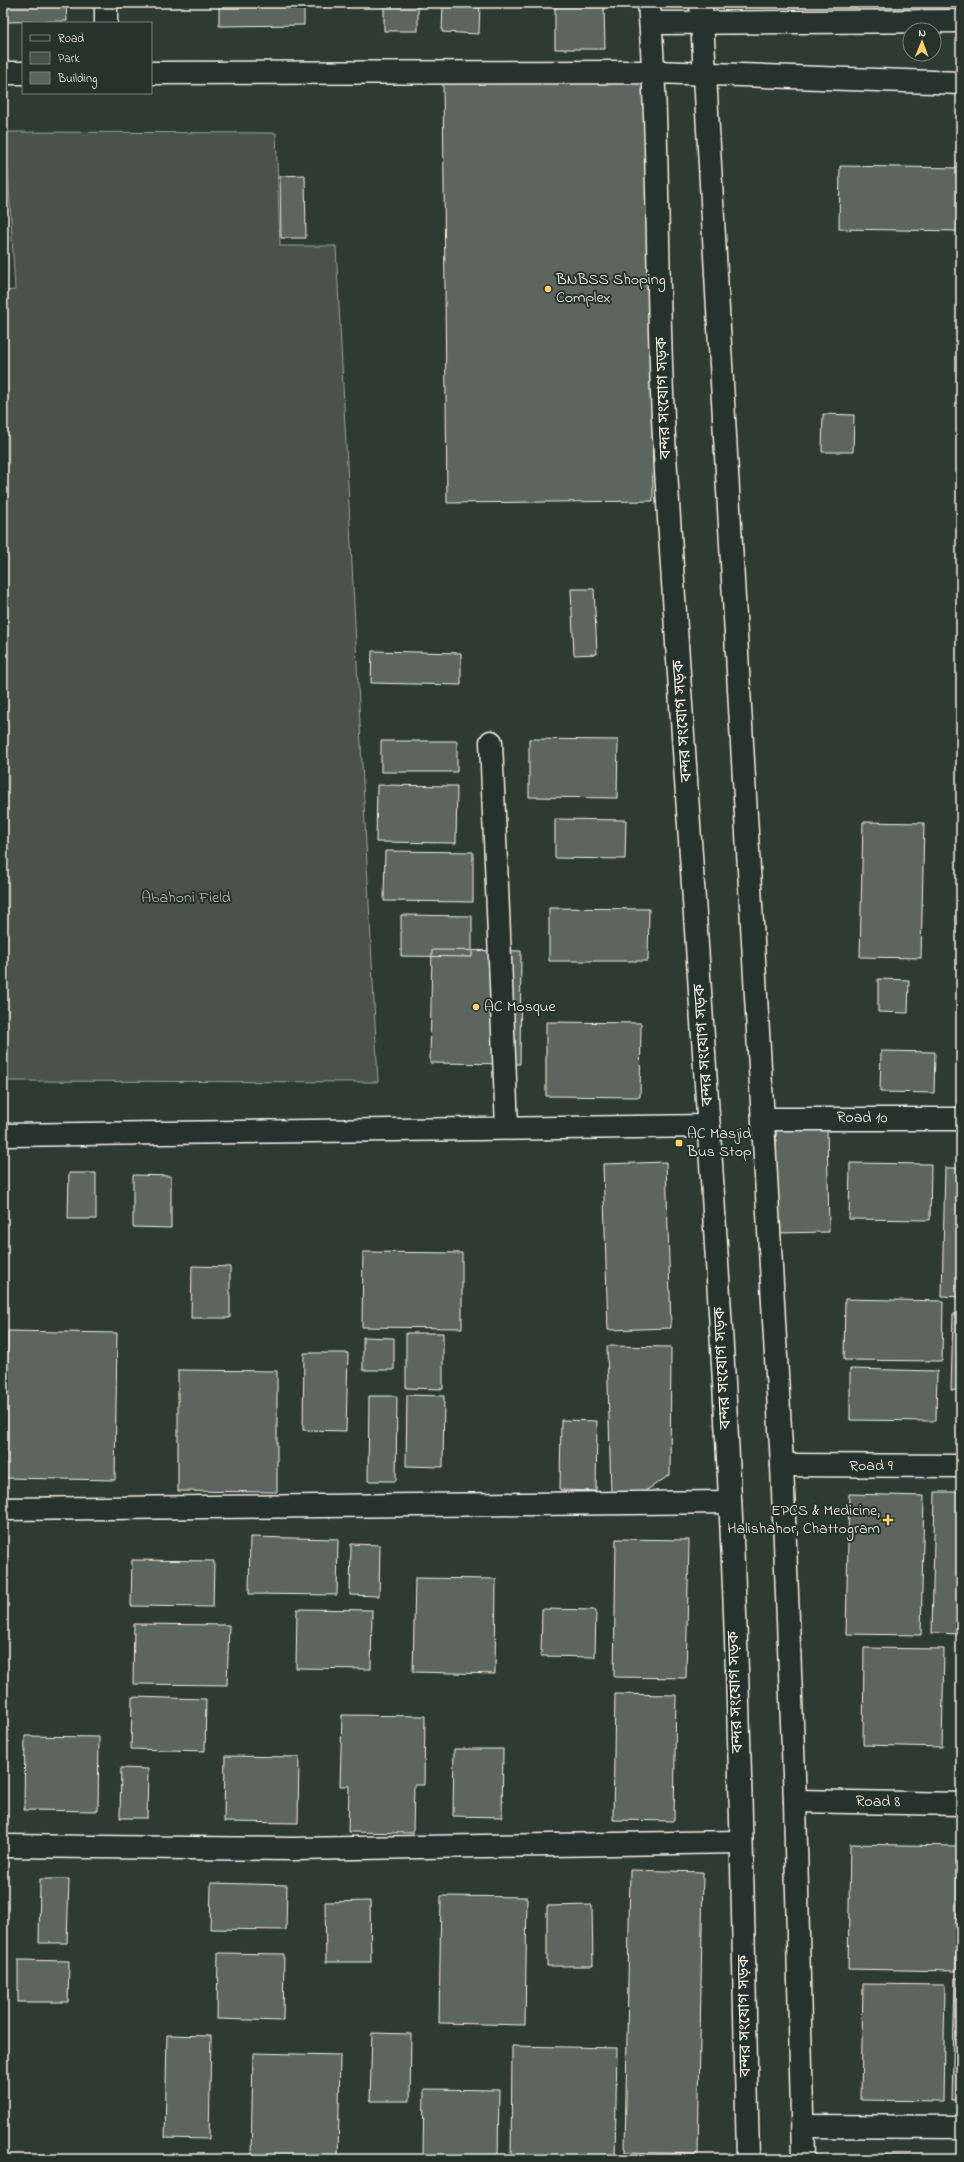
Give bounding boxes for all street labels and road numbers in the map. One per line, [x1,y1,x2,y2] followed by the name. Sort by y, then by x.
[650,335,678,461] street label: বন্দর সংযোগ সড়ক
[667,658,699,784] street label: বন্দর সংযোগ সড়ক
[688,982,720,1108] street label: বন্দর সংযোগ সড়ক
[836,1106,888,1130] street label: Road 10
[708,1305,738,1431] street label: বন্দর সংযোগ সড়ক
[849,1454,893,1478] street label: Road 9
[722,1629,750,1755] street label: বন্দর সংযোগ সড়ক
[855,1790,901,1814] street label: Road 8
[732,1954,758,2078] street label: বন্দর সংযোগ সড়ক

